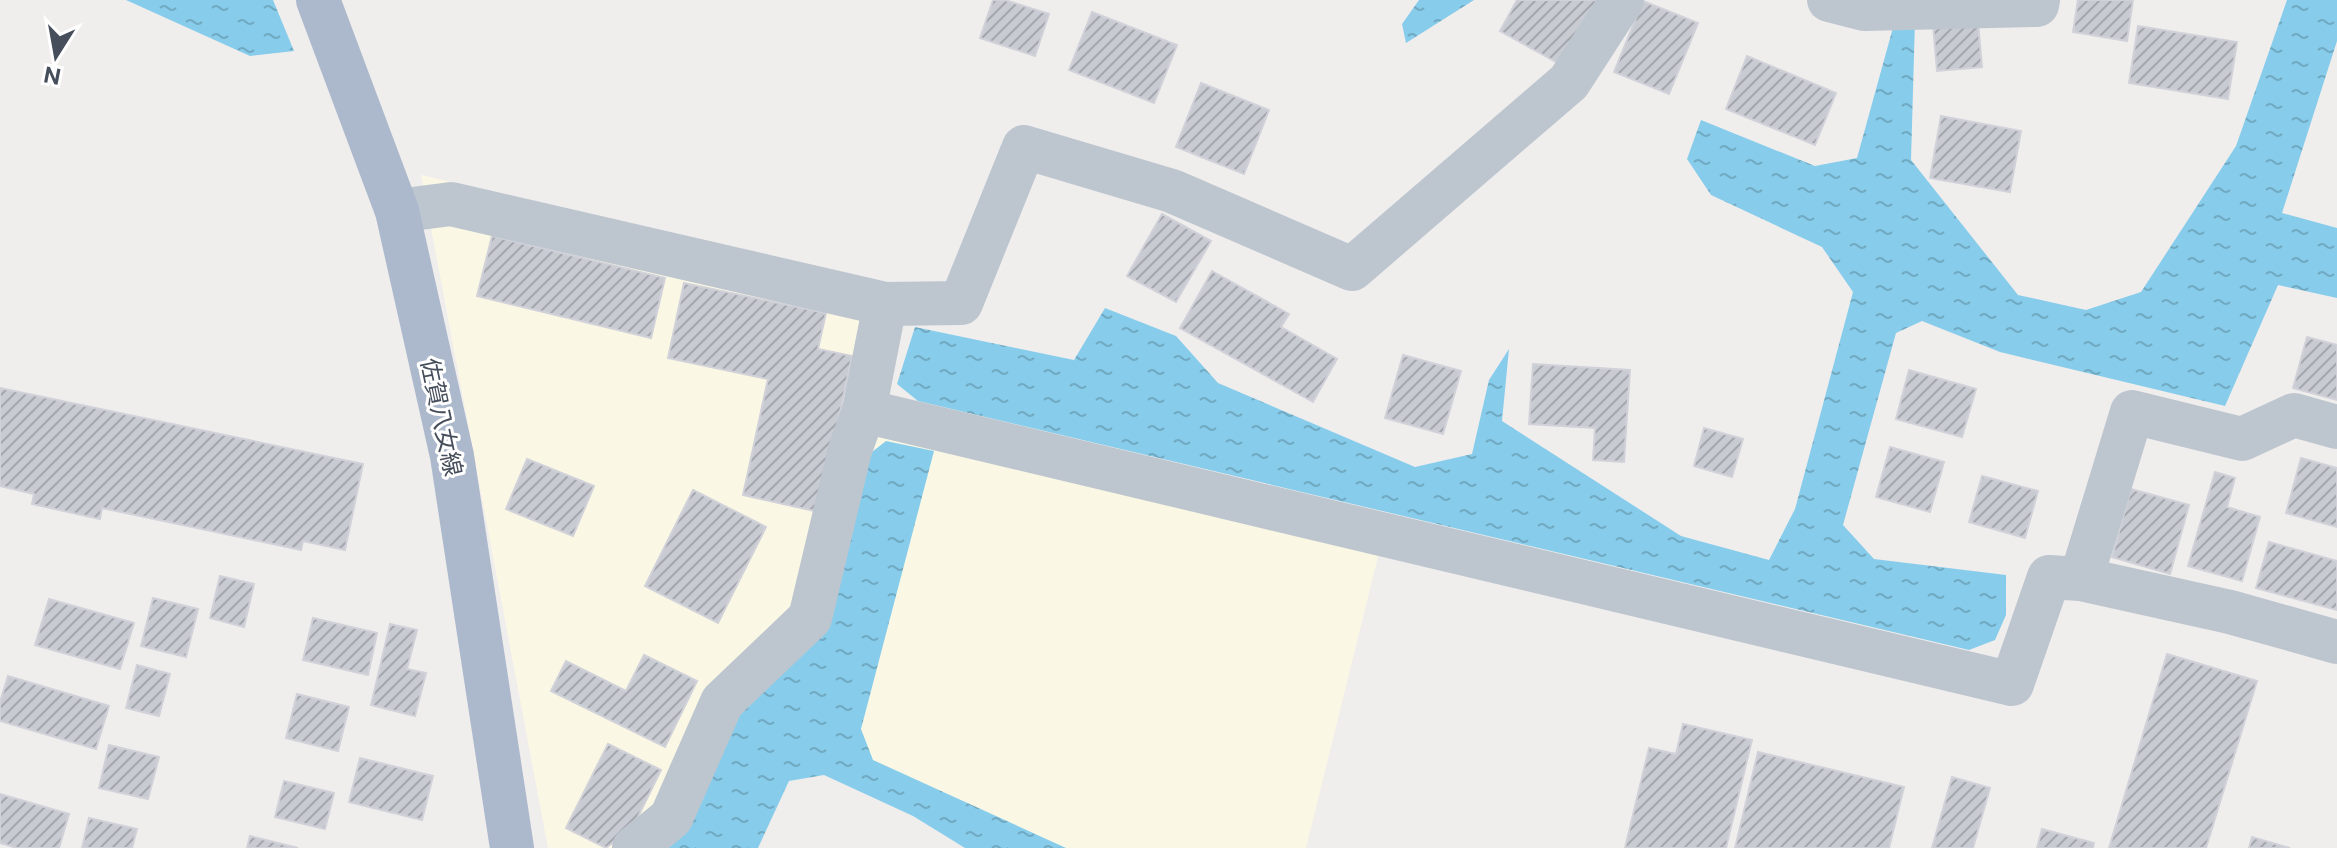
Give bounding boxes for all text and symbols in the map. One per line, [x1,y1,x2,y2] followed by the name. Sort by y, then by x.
[16,16,96,96] north arrow
[41,61,63,90] text: N
[416,355,468,479] street label: 佐賀八女線

